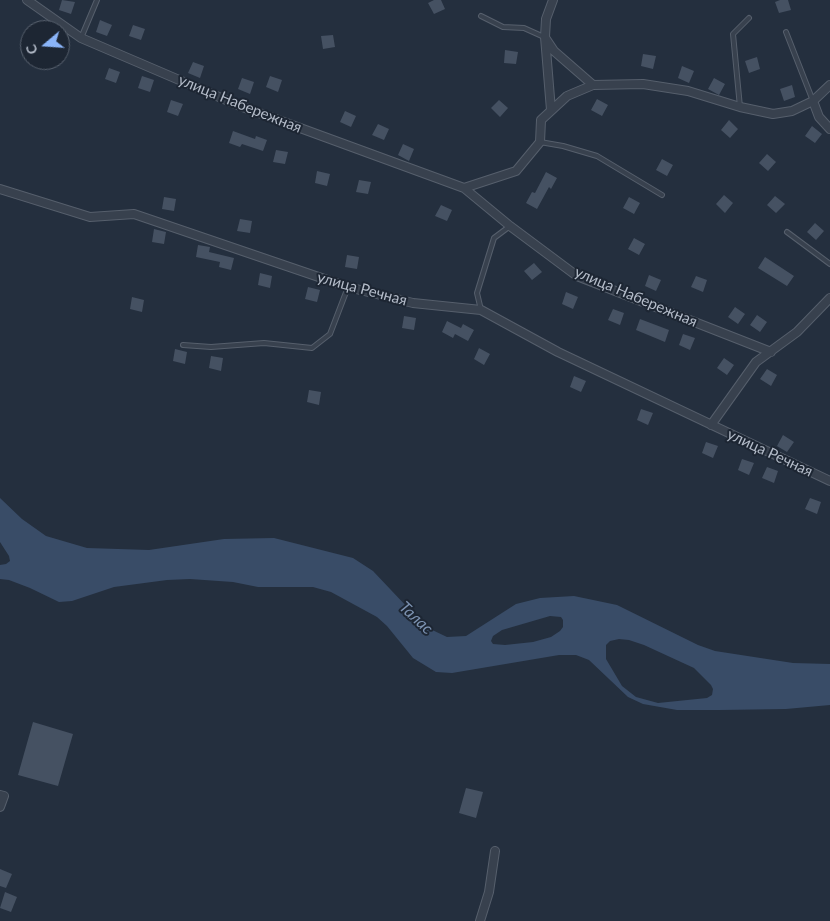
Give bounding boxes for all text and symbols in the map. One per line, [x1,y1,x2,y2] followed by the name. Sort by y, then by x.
[20,20,70,70] north arrow
[22,42,41,57] text: С
[176,71,304,137] street label: улица Набережная
[572,263,700,331] street label: улица Набережная
[315,268,409,310] street label: улица Речная
[724,425,816,481] street label: улица Речная
[395,598,437,638] water label: Талас

